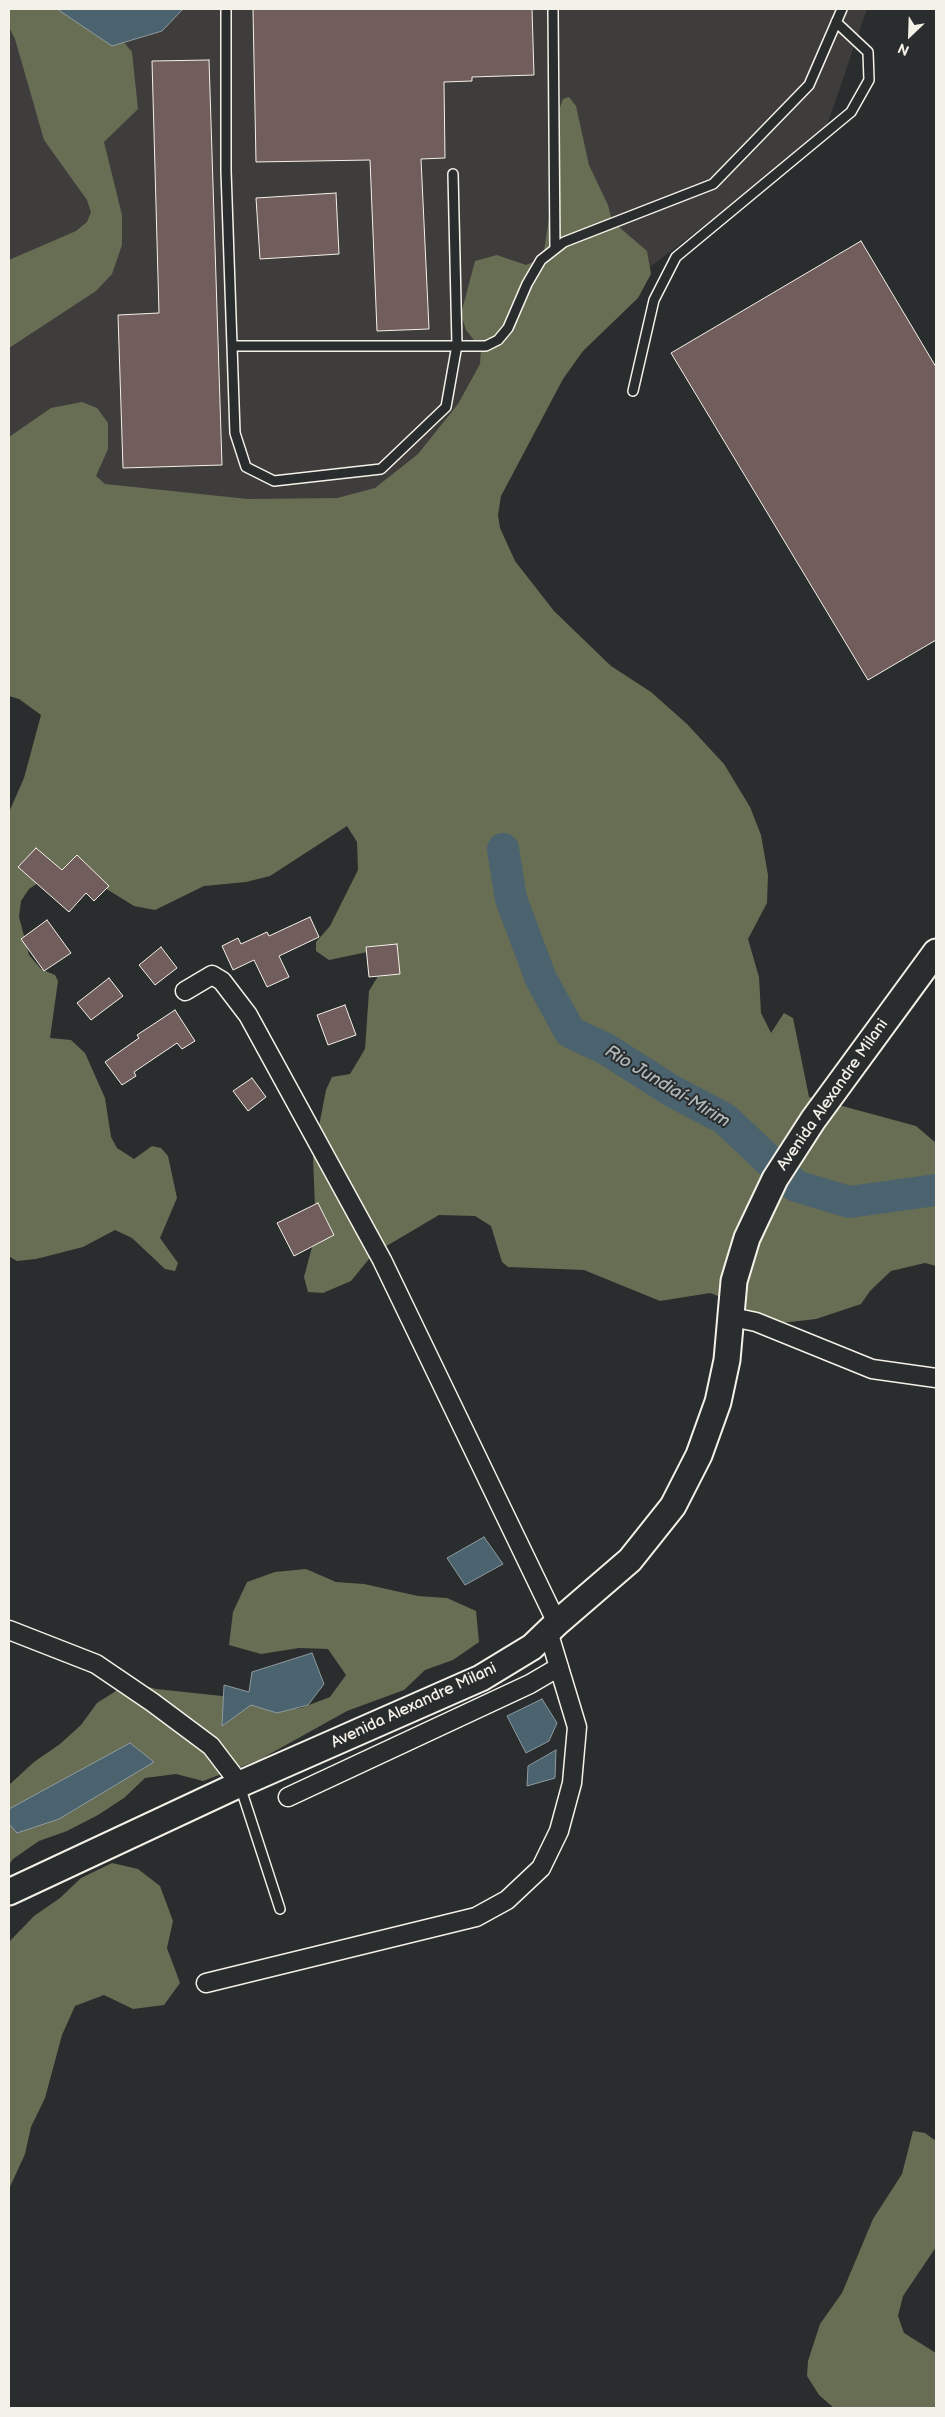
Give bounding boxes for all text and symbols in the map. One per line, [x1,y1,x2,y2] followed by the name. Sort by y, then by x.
[885,10,935,60] north arrow
[895,39,912,59] text: N
[773,1016,893,1174] street label: Avenida Alexandre Milani
[601,1041,733,1133] water label: Rio Jundiaí-Mirim
[328,1659,500,1753] street label: Avenida Alexandre Milani

